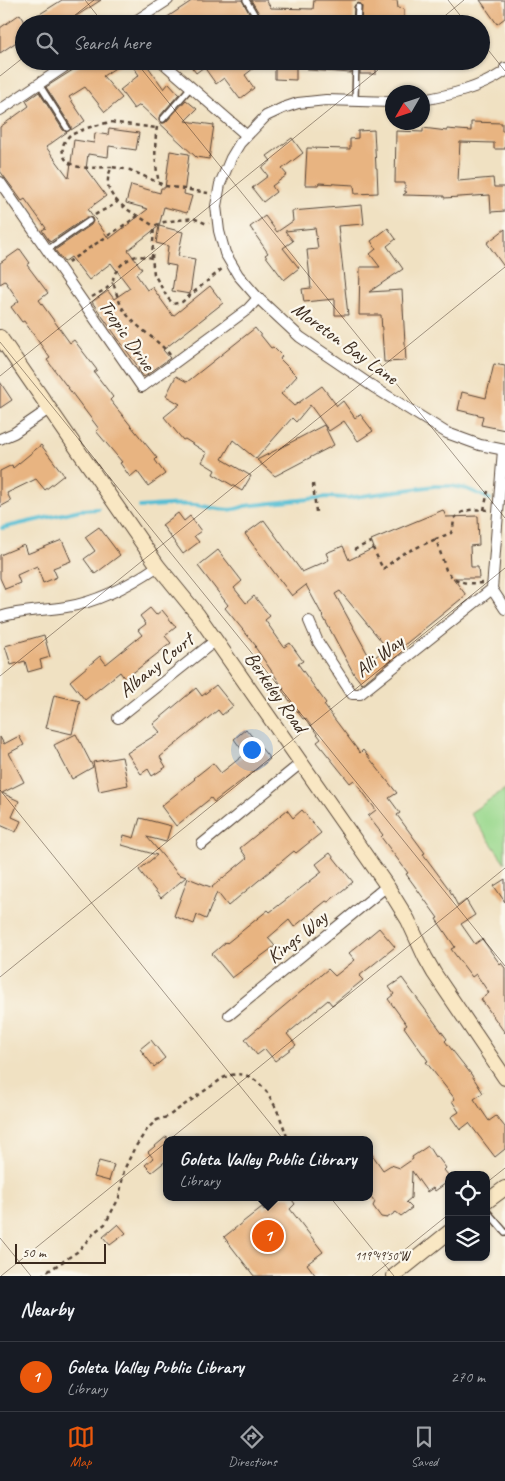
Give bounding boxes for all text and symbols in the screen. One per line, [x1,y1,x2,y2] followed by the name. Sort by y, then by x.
[15,15,490,70] search box
[33,29,61,57] icon: search
[73,31,150,55] text: Search here
[385,85,430,130] north arrow
[93,295,161,377] street label: Tropic Drive
[287,296,404,391] street label: Moreton Bay Lane
[113,625,201,703] street label: Albany Court
[350,628,410,683] street label: Alli Way
[239,647,315,740] street label: Berkeley Road
[239,737,265,763] your location
[262,904,334,969] street label: Kings Way
[163,1136,373,1201] popup
[180,1147,356,1171] text: Goleta Valley Public Library
[180,1171,220,1191] text: Library
[445,1171,490,1261] map controls
[445,1171,490,1216] button: locate
[445,1216,490,1261] button: layers
[252,1217,284,1255] pin: 1
[15,1241,106,1264] scale bar
[22,1244,46,1261] text: 50 m
[355,1248,411,1264] text: 119°49'50"W
[20,1296,73,1322] text: Nearby
[67,1355,244,1379] text: Goleta Valley Public Library
[32,1367,40,1387] text: 1
[451,1367,485,1387] text: 270 m
[67,1379,107,1399] text: Library
[67,1423,95,1470] tab: Map
[228,1423,277,1470] tab: Directions
[410,1423,438,1470] tab: Saved

